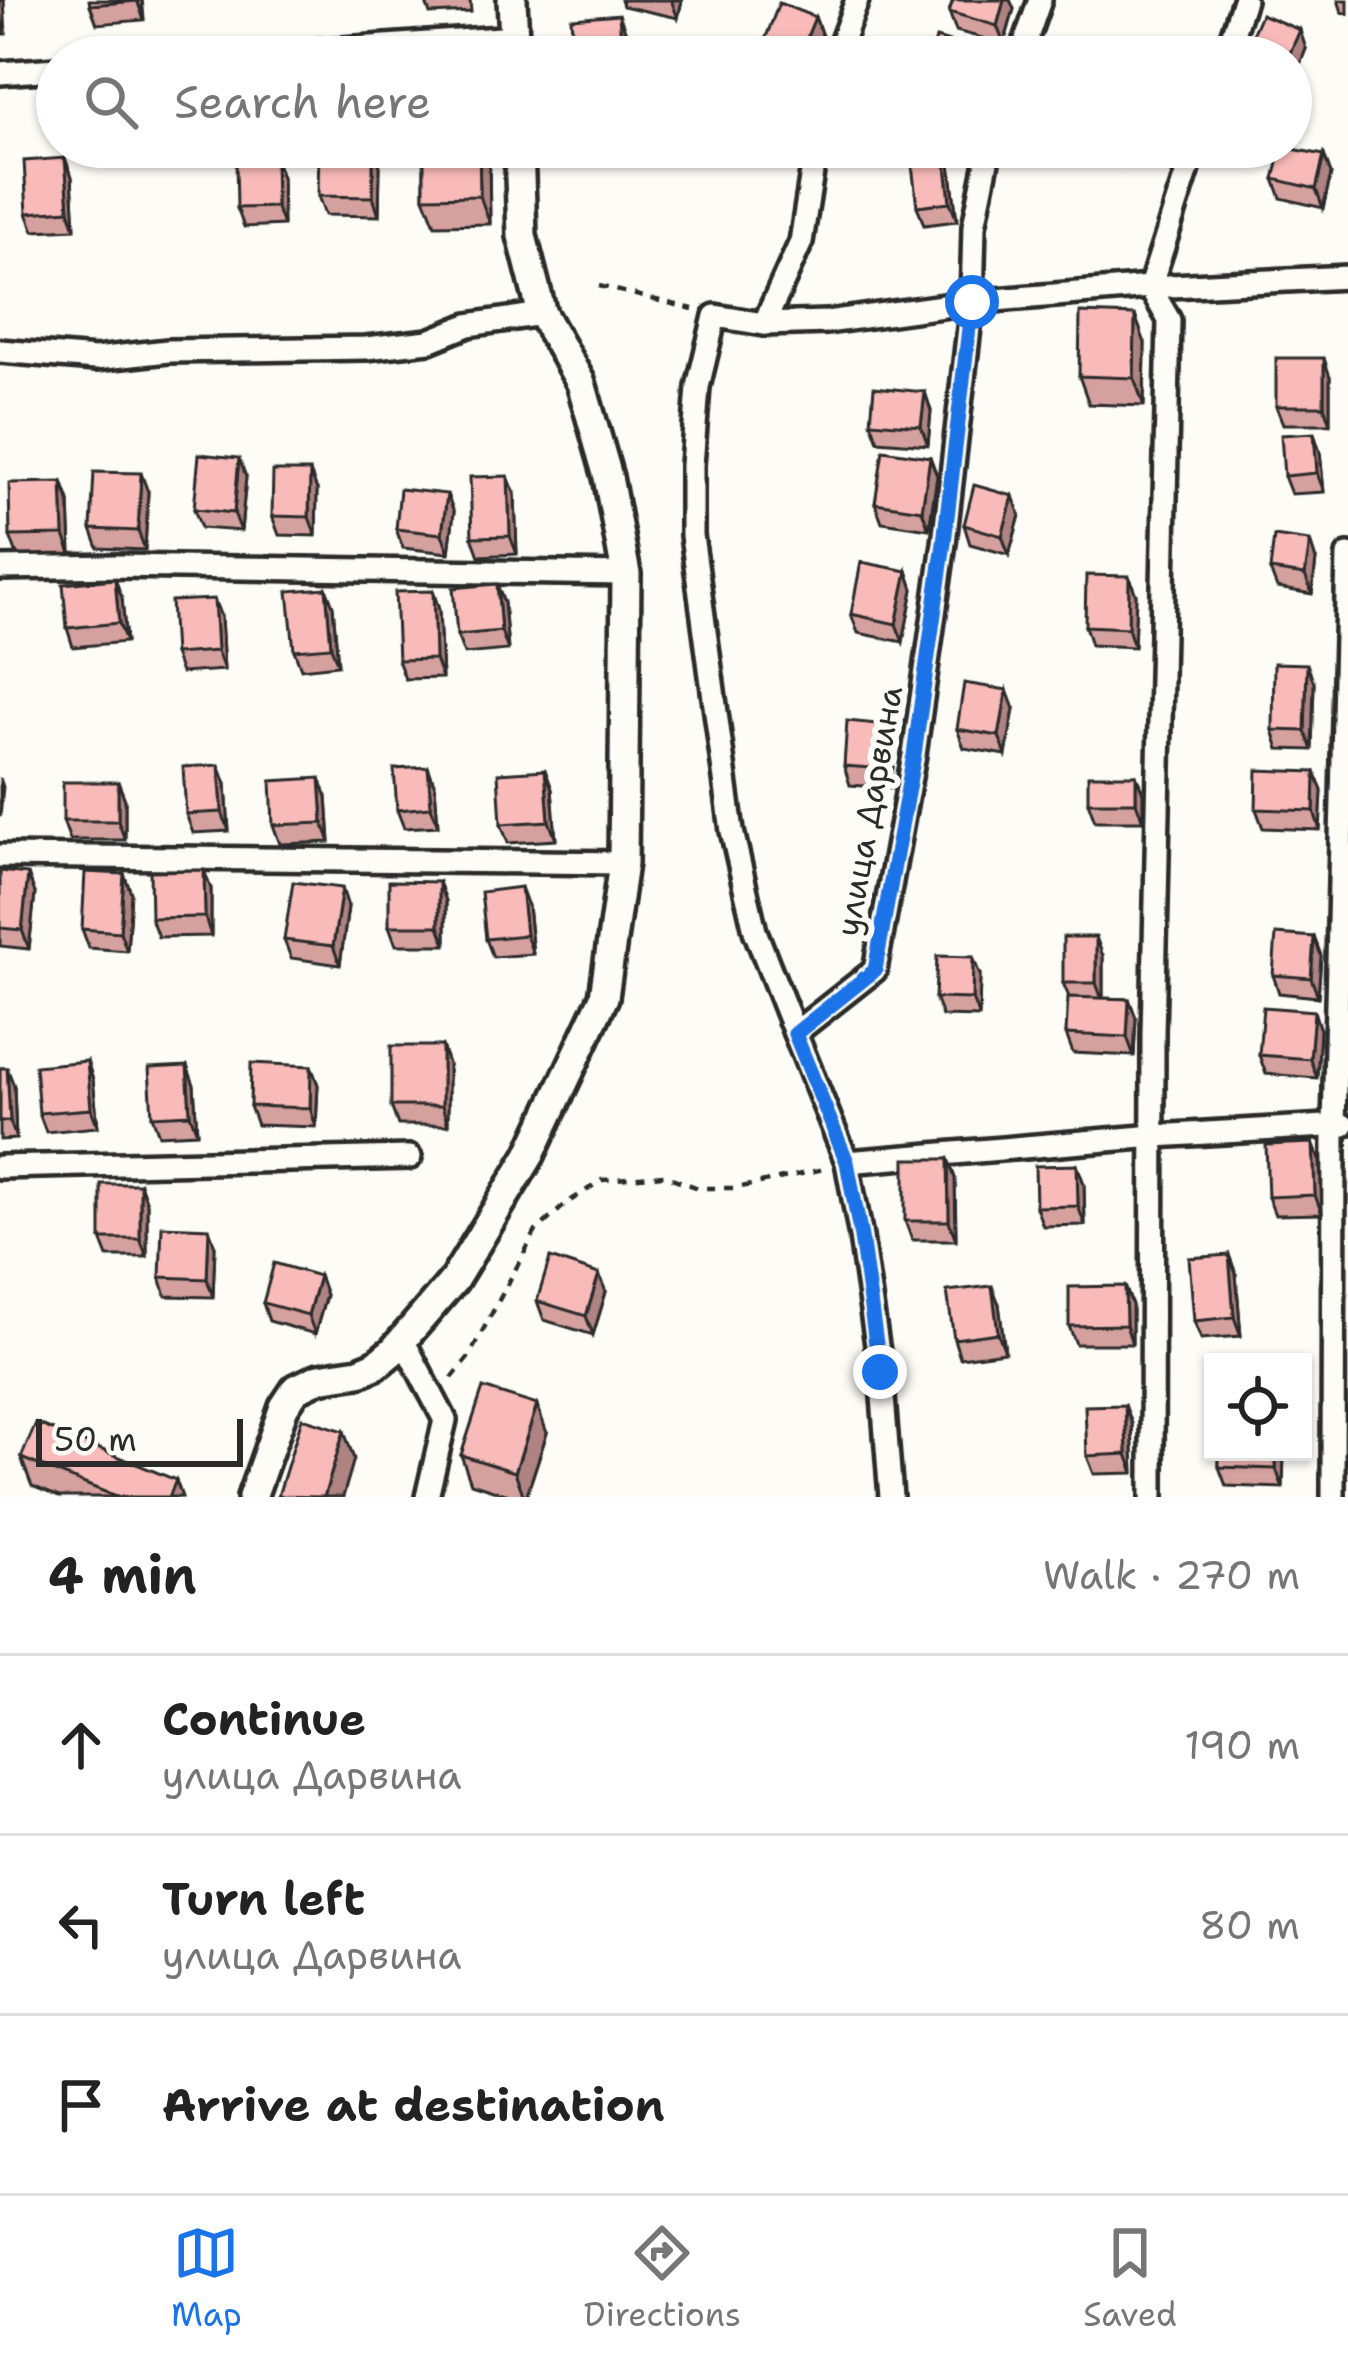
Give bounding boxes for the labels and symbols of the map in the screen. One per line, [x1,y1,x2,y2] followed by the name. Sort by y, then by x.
[945,275,999,329] route start
[825,682,913,940] street label: улица Дарвина
[853,1345,907,1399] route end
[36,1413,243,1466] scale bar

